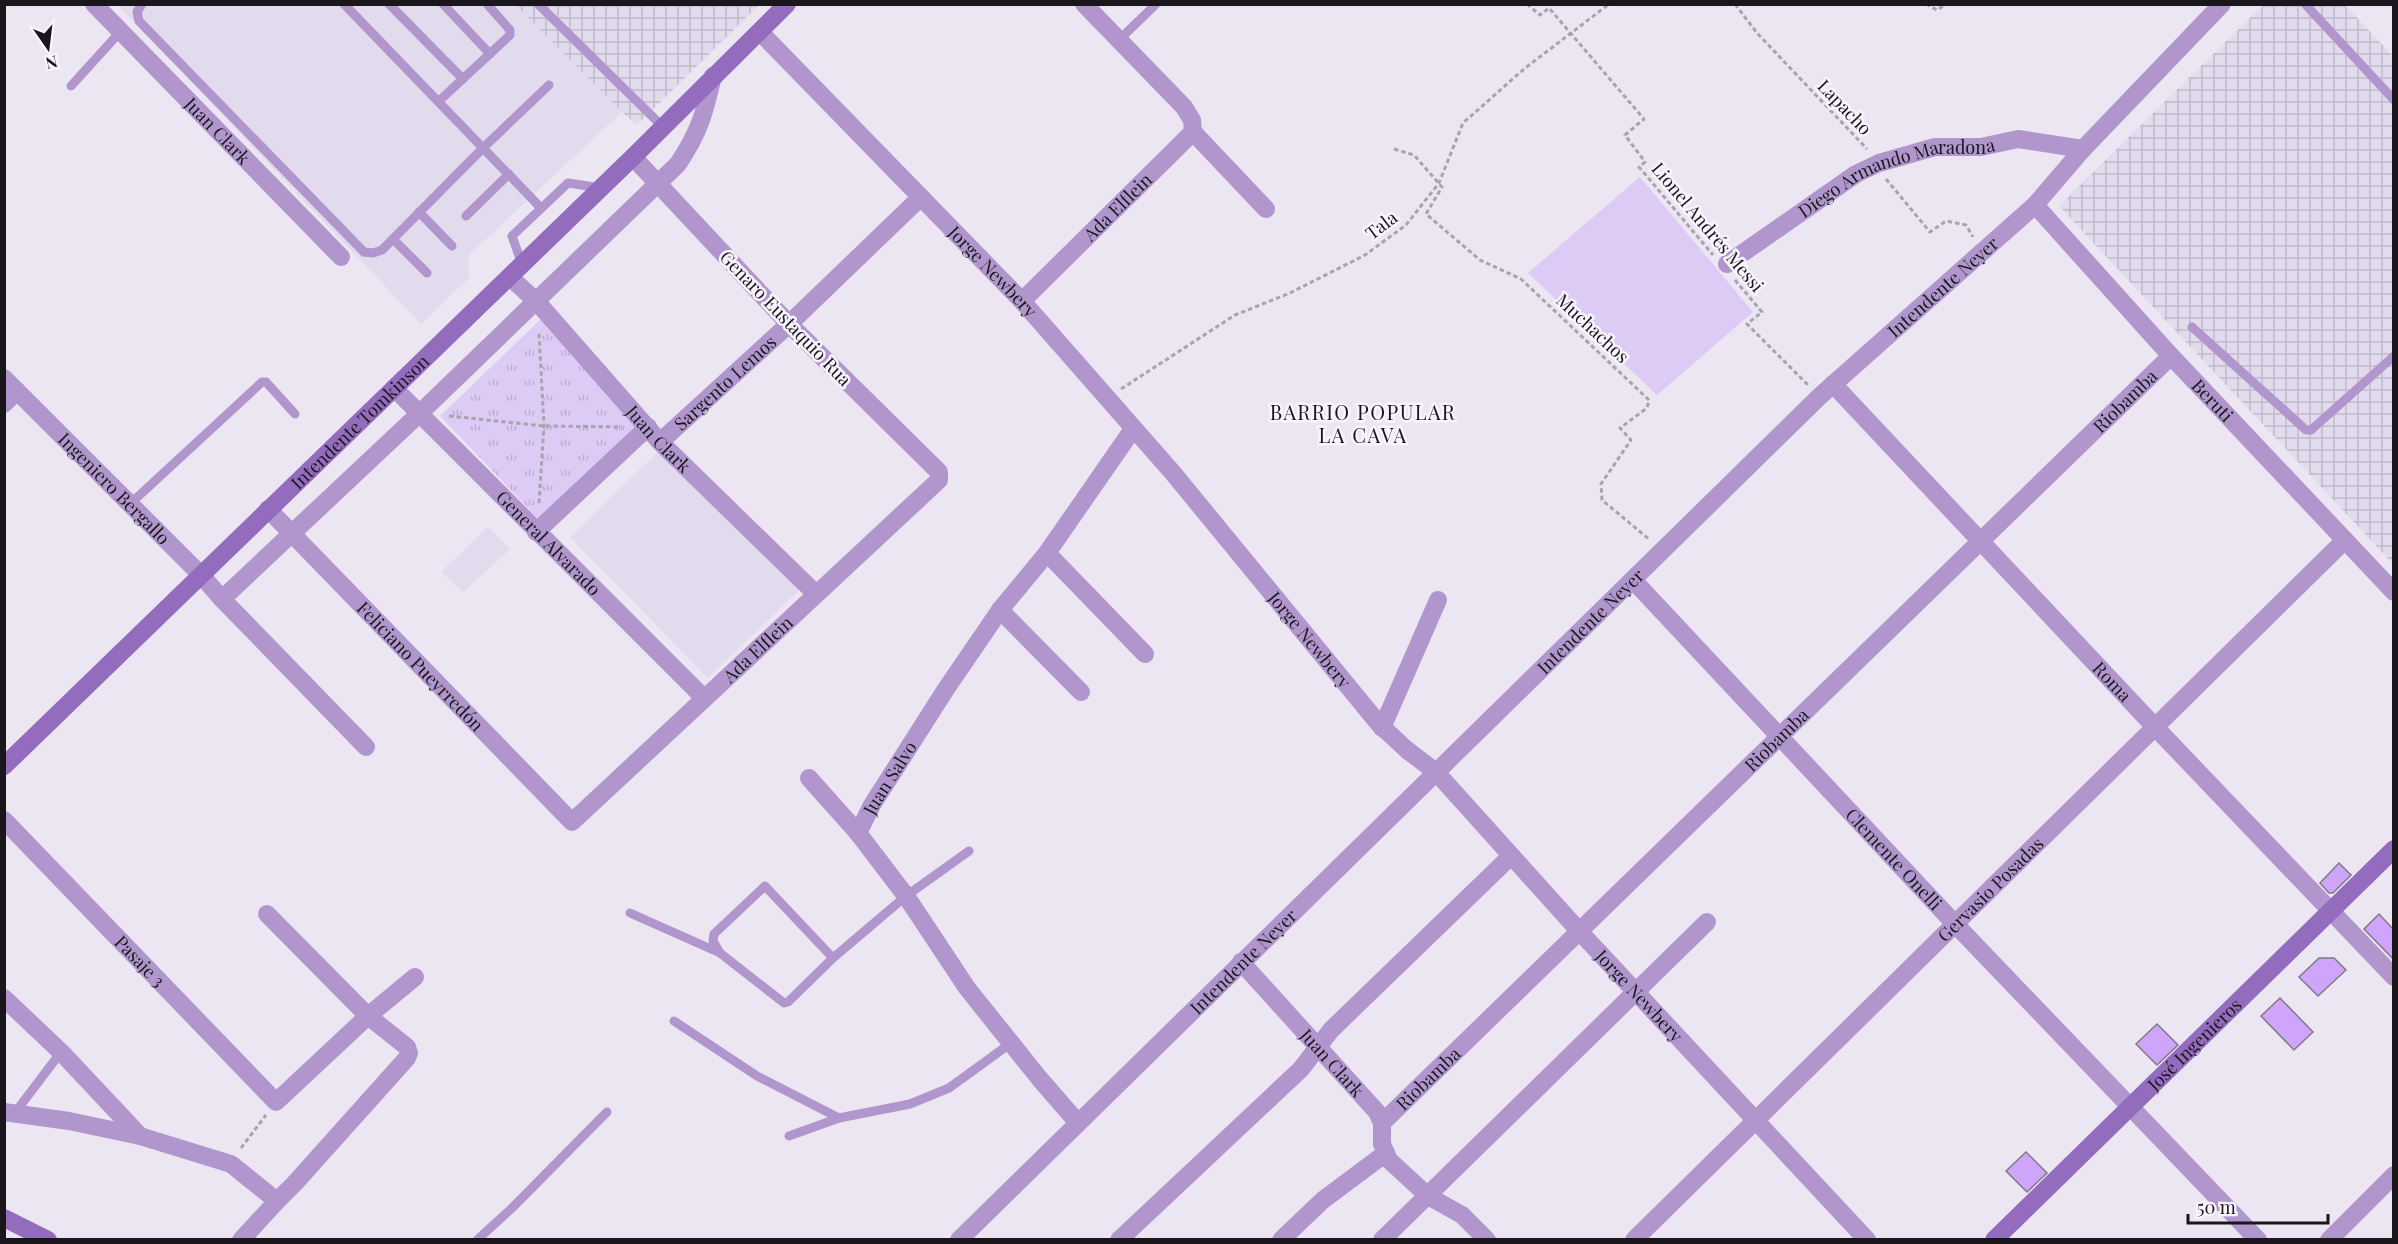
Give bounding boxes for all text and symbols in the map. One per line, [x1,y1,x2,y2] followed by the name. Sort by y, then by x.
[18,18,78,78] north arrow
[43,51,60,75] text: N
[1813,74,1877,140] street label: Lapacho
[179,91,256,169] street label: Juan Clark
[1793,132,1997,223] street label: Diego Armando Maradona
[1647,157,1769,297] street label: Lionel Andrés Messi
[1077,167,1157,247] street label: Ada Elflein
[1360,205,1402,245] street label: Tala
[943,220,1043,322] street label: Jorge Newbery
[1882,231,2003,343] street label: Intendente Neyer
[715,245,857,391] street label: Genaro Eustaquio Rua
[1551,288,1635,368] street label: Muchachos
[669,330,781,435] street label: Sargento Lemos
[285,349,434,494] street label: Intendente Tomkinson
[2087,364,2162,438] street label: Riobamba
[2187,374,2239,427] street label: Beruti
[1270,398,1456,448] district label: BARRIO POPULAR LA CAVA
[620,399,696,478] street label: Juan Clark
[53,427,176,550] street label: Ingeniero Bergallo
[491,485,607,601] street label: General Alvarado
[1532,563,1649,679] street label: Intendente Neyer
[1262,586,1357,693] street label: Jorge Newbery
[352,596,489,736] street label: Feliciano Pueyrredón
[717,610,798,688] street label: Ada Elflein
[2088,656,2137,707] street label: Roma
[1739,703,1814,776] street label: Riobamba
[857,736,922,819] street label: Juan Salvo
[1841,803,1948,915] street label: Clemente Onelli
[1932,832,2049,947] street label: Gervasio Posadas
[1185,904,1302,1019] street label: Intendente Neyer
[110,930,171,992] street label: Pasaje 3
[1590,944,1688,1047] street label: Jorge Newbery
[2141,993,2247,1097] street label: José Ingenieros
[1294,1023,1370,1102] street label: Juan Clark
[1390,1042,1465,1115] street label: Riobamba
[2188,1187,2328,1225] scale bar
[2197,1195,2236,1219] text: 50 m

